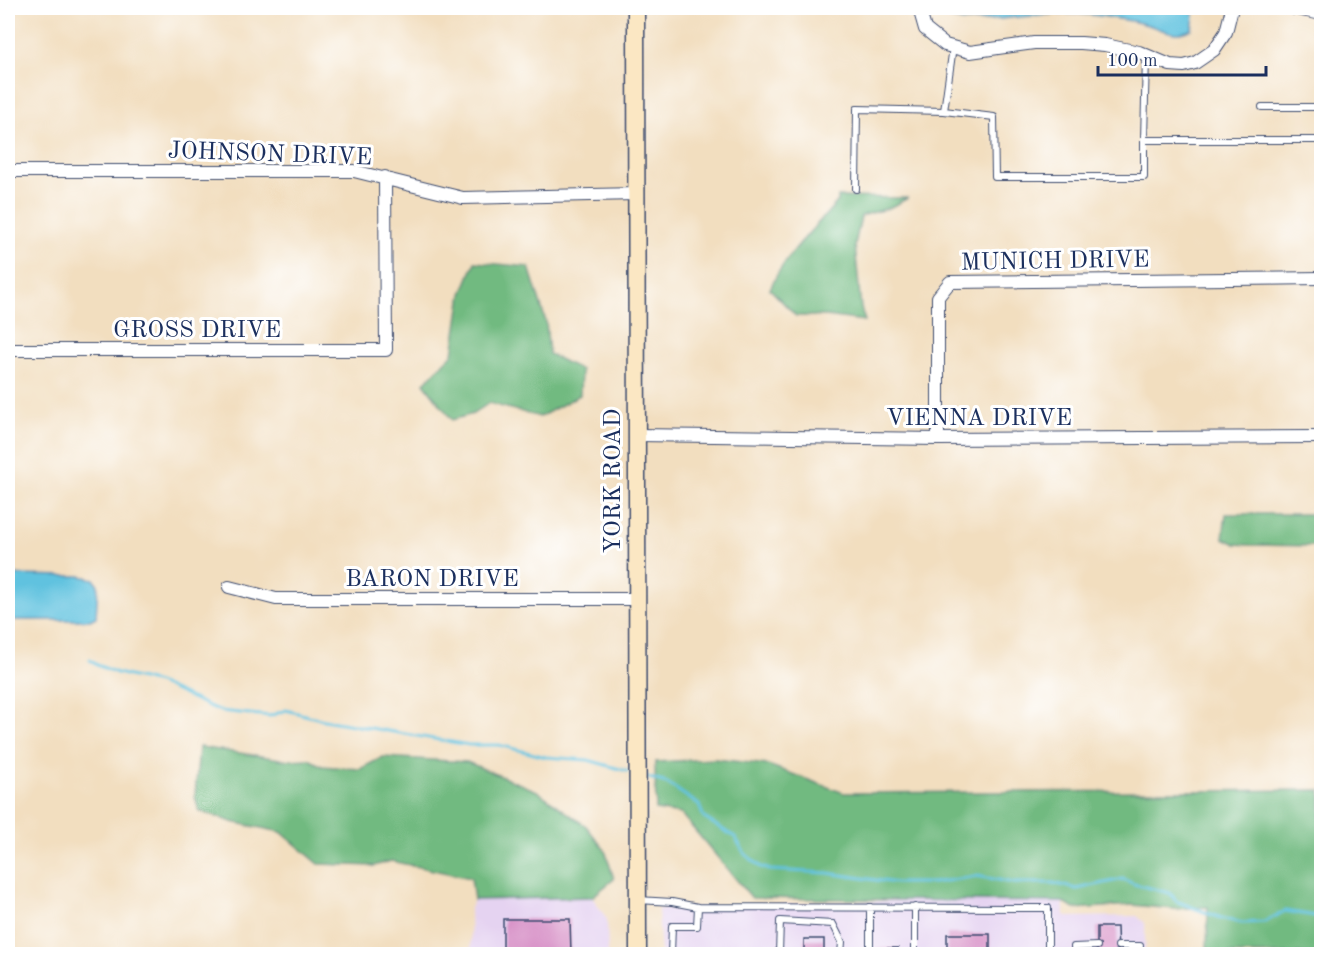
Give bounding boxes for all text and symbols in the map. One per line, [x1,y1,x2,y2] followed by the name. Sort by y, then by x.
[1098,39,1266,77] scale bar
[1107,52,1158,70] text: 100 m
[167,139,373,171] street label: JOHNSON DRIVE
[960,248,1150,276] street label: MUNICH DRIVE
[113,319,281,343] street label: GROSS DRIVE
[886,407,1072,431] street label: VIENNA DRIVE
[602,409,626,553] street label: YORK ROAD
[345,568,519,592] street label: BARON DRIVE

